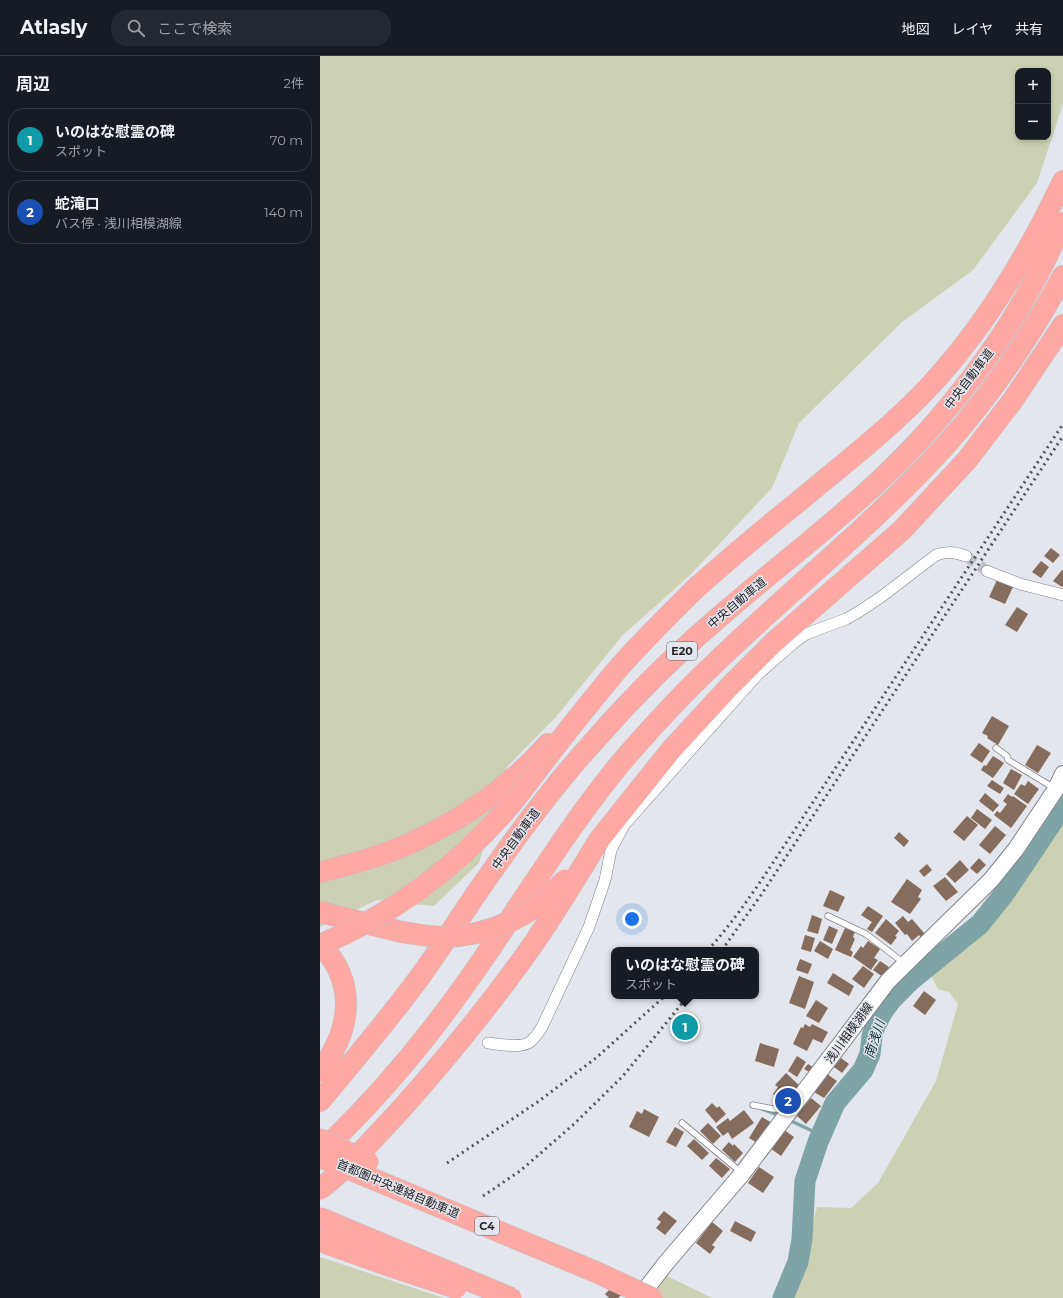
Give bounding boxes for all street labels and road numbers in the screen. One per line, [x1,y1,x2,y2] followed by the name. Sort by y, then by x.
[941,345,996,412] street label: 中央自動車道
[704,574,769,632] street label: 中央自動車道
[667,642,697,660] road number: E20
[488,805,543,872] street label: 中央自動車道
[821,999,876,1066] street label: 浅川相模湖線
[335,1156,462,1221] street label: 首都圏中央連絡自動車道
[475,1217,499,1235] road number: C4

